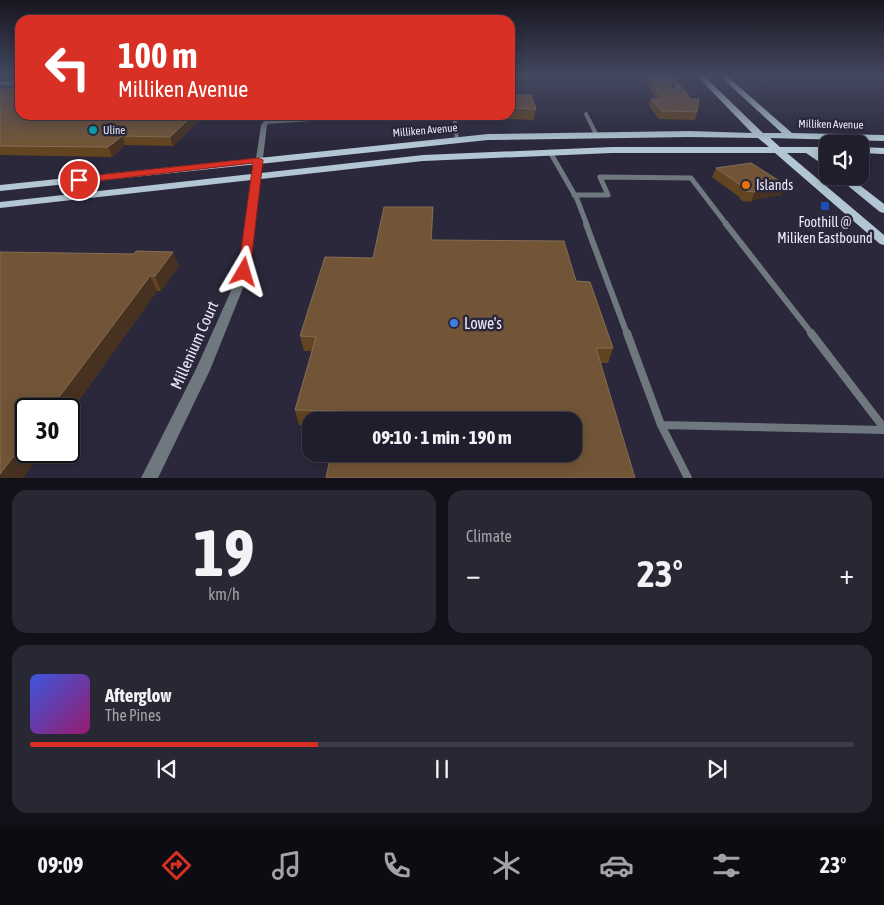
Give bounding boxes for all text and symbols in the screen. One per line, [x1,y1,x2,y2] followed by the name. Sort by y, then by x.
[35,35,100,100] icon: left
[118,35,197,75] text: 100 m
[118,76,248,102] text: Milliken Avenue
[798,117,864,131] street label: Milliken Avenue
[392,121,458,139] street label: Milliken Avenue
[87,124,99,136] marker: Uline
[103,124,125,136] place label: Uline
[819,135,869,185] map controls
[819,135,869,185] button: sound
[58,159,100,201] pin
[65,166,93,194] icon: arrive
[756,177,793,193] place label: Islands
[740,179,752,191] marker: Islands
[819,200,831,212] marker: Foothill @ Miliken Eastbound
[777,214,873,246] place label: Foothill @ Miliken Eastbound
[217,245,269,297] position arrow
[167,298,222,392] street label: Millenium Court
[464,314,502,332] place label: Lowe's
[448,317,460,329] marker: Lowe's
[15,398,80,463] speed limit sign: 30
[372,426,512,448] text: 09:10 · 1 min · 190 m
[193,515,255,590] text: 19
[466,527,512,545] text: Climate
[637,552,683,595] text: 23°
[466,558,481,590] text: −
[839,558,854,590] text: +
[208,585,240,603] text: km/h
[105,684,172,706] text: Afterglow
[105,706,161,724] text: The Pines
[153,755,181,783] icon: previous
[428,755,456,783] icon: pause
[703,755,731,783] icon: next
[159,848,194,883] icon: directions
[269,848,304,883] icon: music
[379,848,414,883] icon: phone
[489,848,524,883] icon: climate
[599,848,634,883] icon: car
[709,848,744,883] icon: filters
[38,852,83,878] text: 09:09
[820,852,846,878] text: 23°

